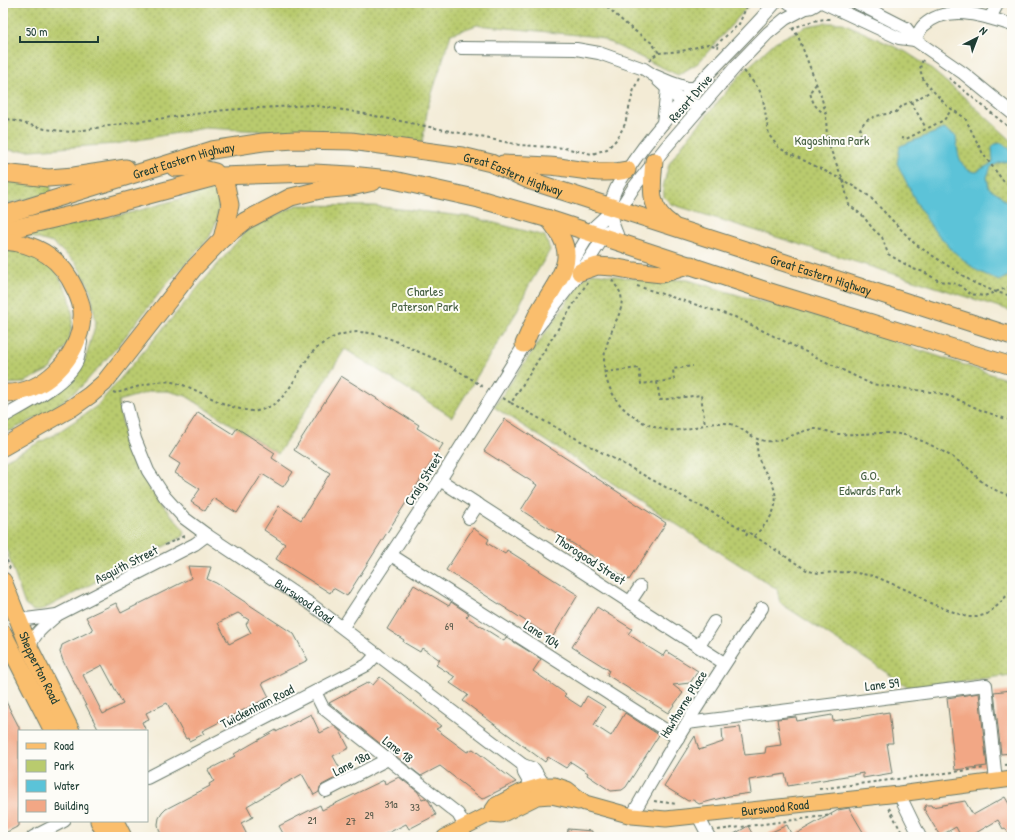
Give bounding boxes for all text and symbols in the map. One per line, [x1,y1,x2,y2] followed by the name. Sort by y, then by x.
[20,18,98,44] scale bar
[957,18,997,58] north arrow
[26,23,47,40] text: 50 m
[977,23,991,38] text: N
[664,70,716,126] street label: Resort Drive
[795,131,870,149] park label: Kagoshima Park
[130,137,236,183] street label: Great Eastern Highway
[462,148,566,200] street label: Great Eastern Highway
[768,250,874,299] street label: Great Eastern Highway
[392,282,459,315] park label: Charles Paterson Park
[400,449,447,509] street label: Craig Street
[839,466,901,499] park label: G.O. Edwards Park
[551,529,630,589] street label: Thorogood Street
[91,540,161,588] street label: Asquith Street
[272,574,338,627] street label: Burswood Road
[521,616,564,652] street label: Lane 104
[445,619,453,633] house number: 69
[15,629,65,707] street label: Shepperton Road
[655,667,711,741] street label: Hawthorne Place
[864,673,900,695] street label: Lane 59
[217,680,297,732] street label: Twickenham Road
[18,730,148,822] legend
[379,731,417,767] street label: Lane 18
[54,737,74,754] text: Road
[329,746,373,780] street label: Lane 18a
[54,757,74,774] text: Park
[54,777,80,794] text: Water
[740,795,810,820] street label: Burswood Road
[54,797,89,814] text: Building
[384,797,398,811] house number: 31a
[410,800,420,814] house number: 33
[364,808,374,822] house number: 29
[307,813,317,827] house number: 21
[346,814,356,828] house number: 27

